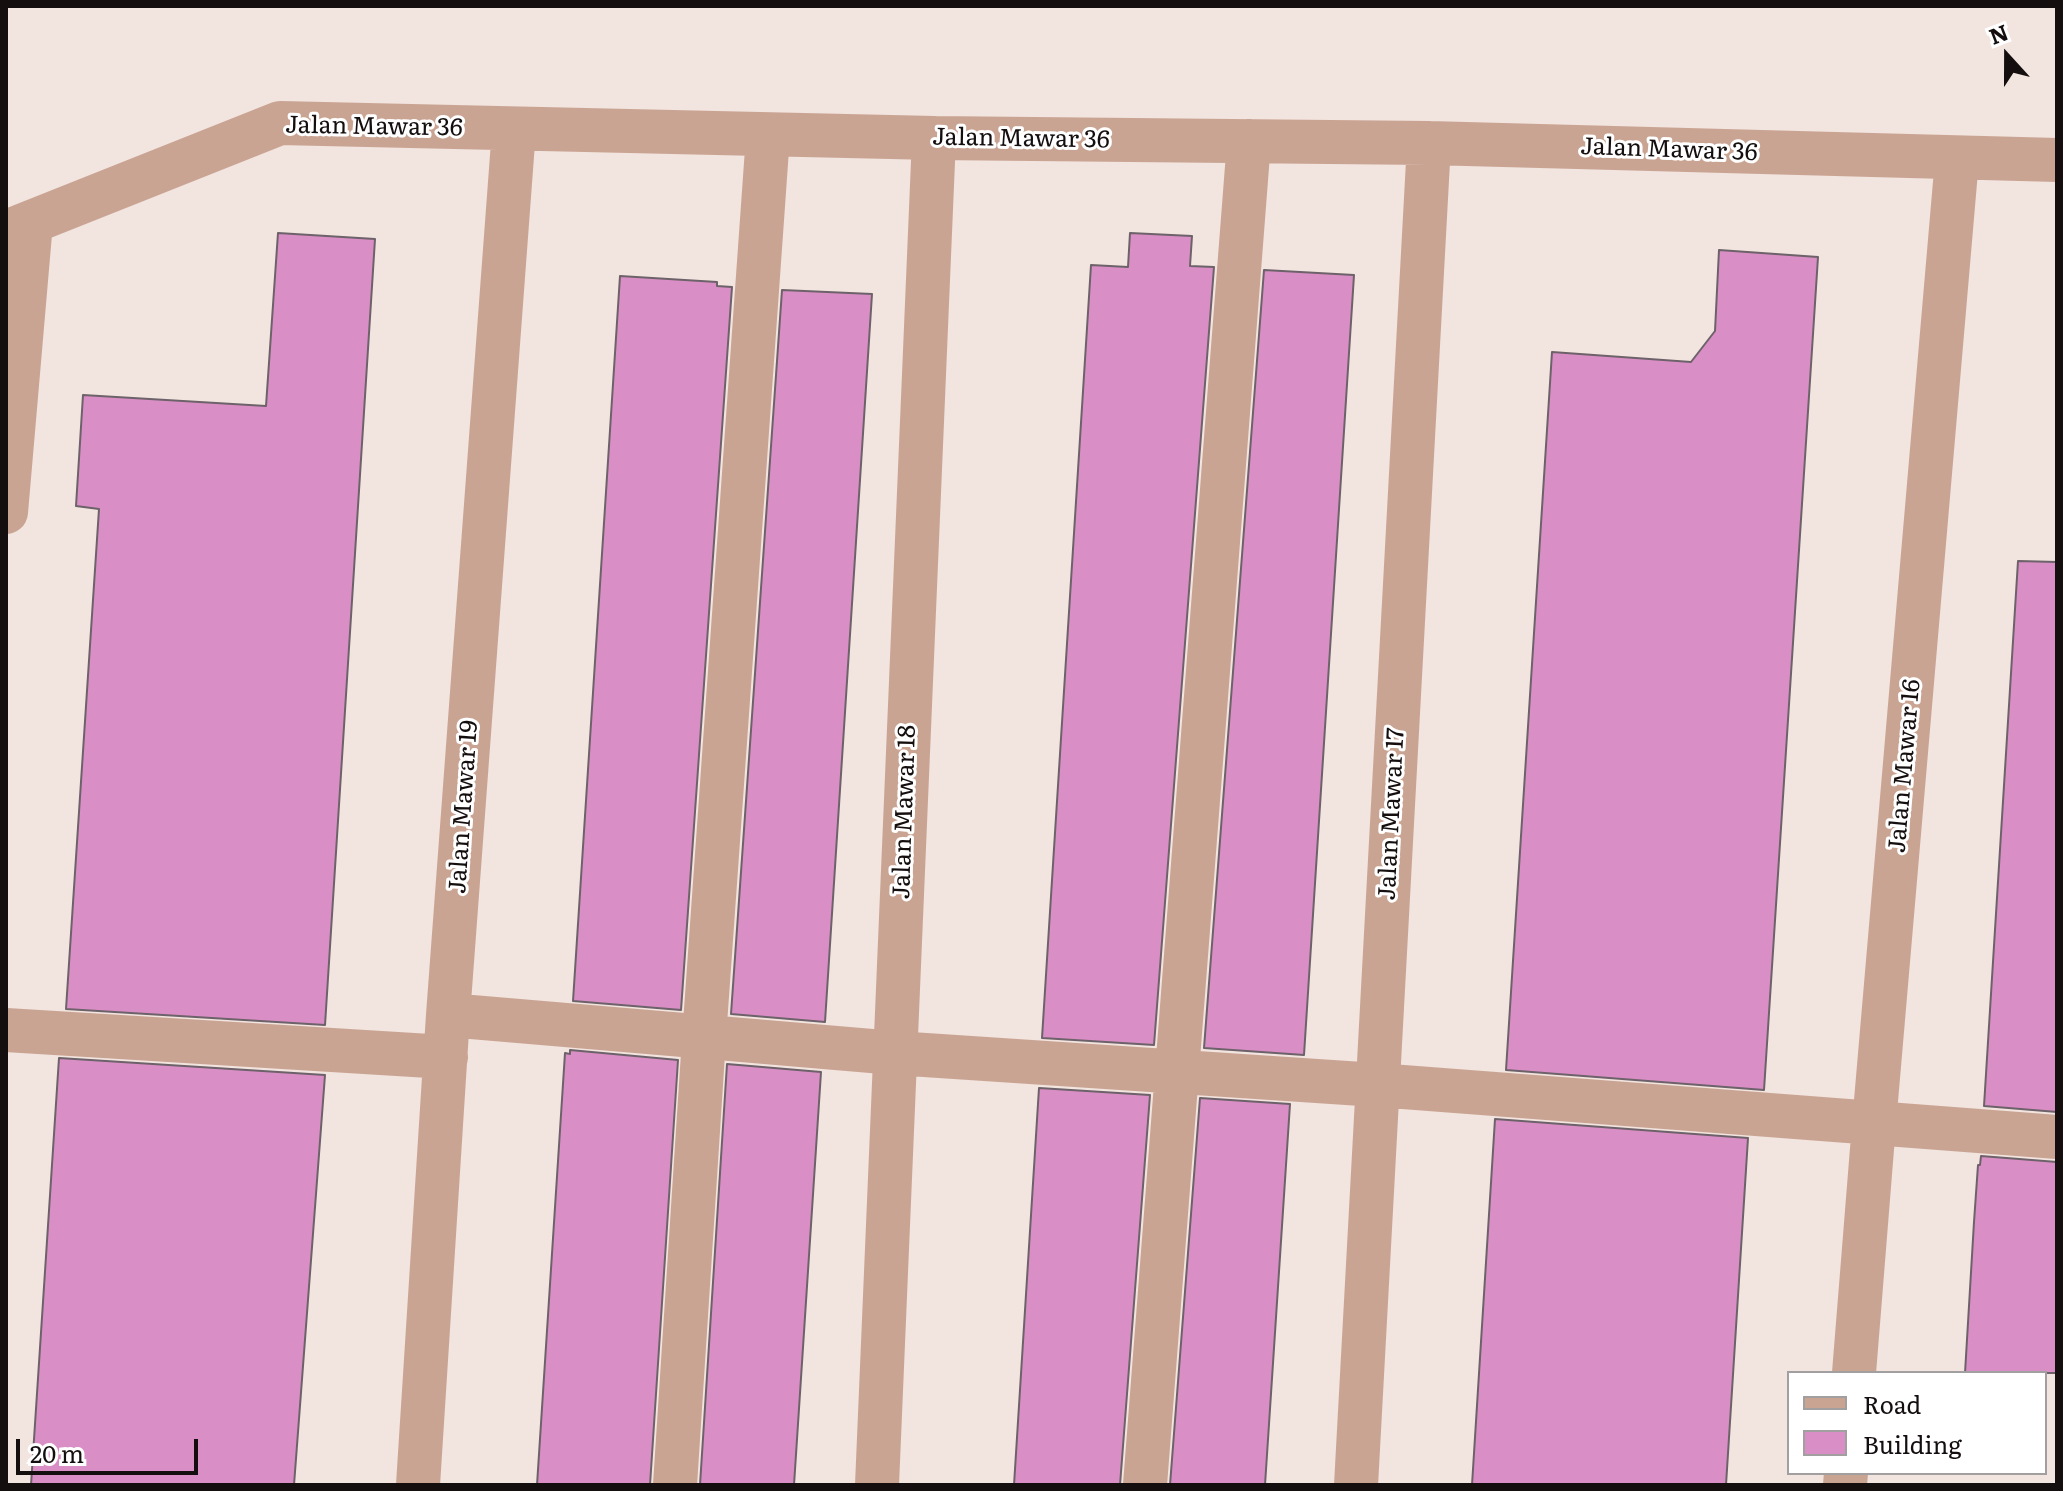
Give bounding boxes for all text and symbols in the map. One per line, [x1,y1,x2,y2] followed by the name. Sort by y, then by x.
[1984,14,2013,52] text: N
[1967,16,2047,96] north arrow
[285,111,463,143] street label: Jalan Mawar 36
[932,123,1110,155] street label: Jalan Mawar 36
[1580,133,1758,167] street label: Jalan Mawar 36
[1883,678,1927,854] street label: Jalan Mawar 16
[444,719,484,895] street label: Jalan Mawar 19
[888,724,922,900] street label: Jalan Mawar 18
[1373,727,1411,901] street label: Jalan Mawar 17
[1787,1371,2047,1475] legend
[1863,1386,1921,1421] text: Road
[20,1423,202,1473] scale bar
[1863,1426,1962,1461] text: Building
[30,1435,84,1470] text: 20 m

